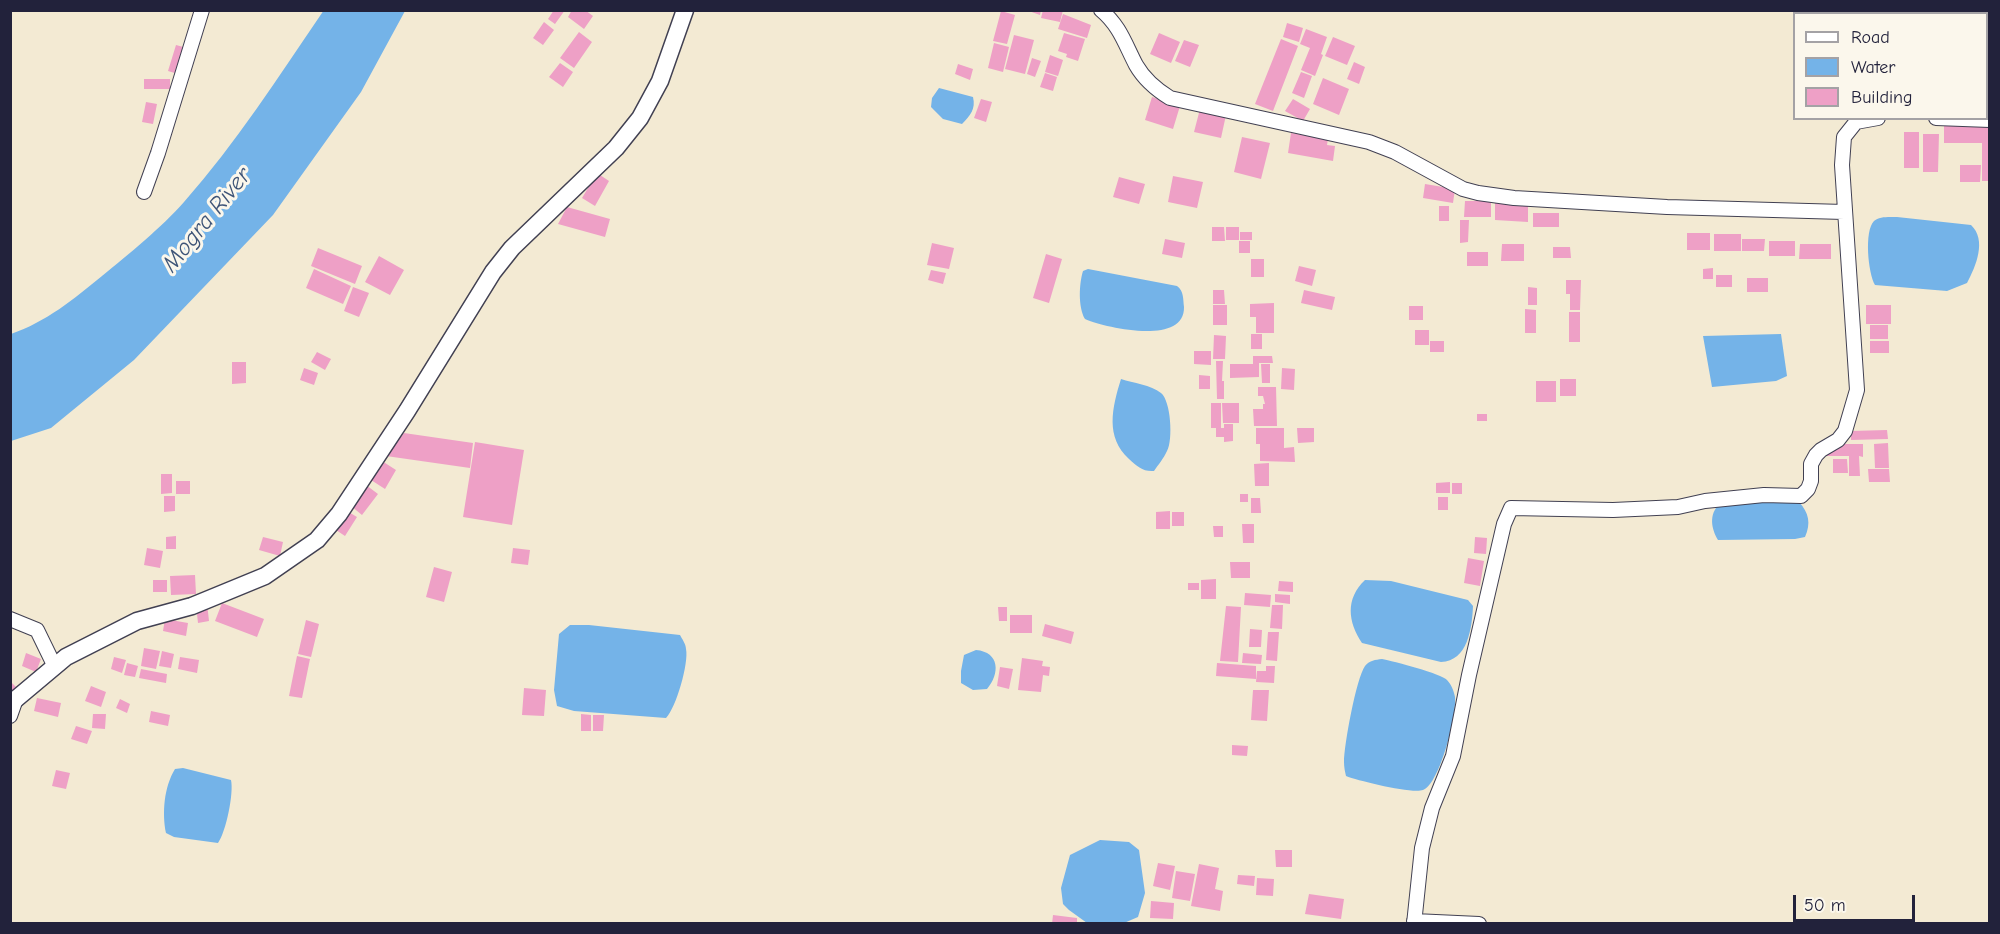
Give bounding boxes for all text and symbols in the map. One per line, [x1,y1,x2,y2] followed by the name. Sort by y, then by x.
[1793,12,1988,120] legend
[1851,27,1890,48] text: Road
[1851,57,1895,78] text: Water
[1851,87,1913,108] text: Building
[156,162,258,278] water label: Mogra River
[1796,883,1918,921] scale bar
[1804,895,1846,916] text: 50 m

